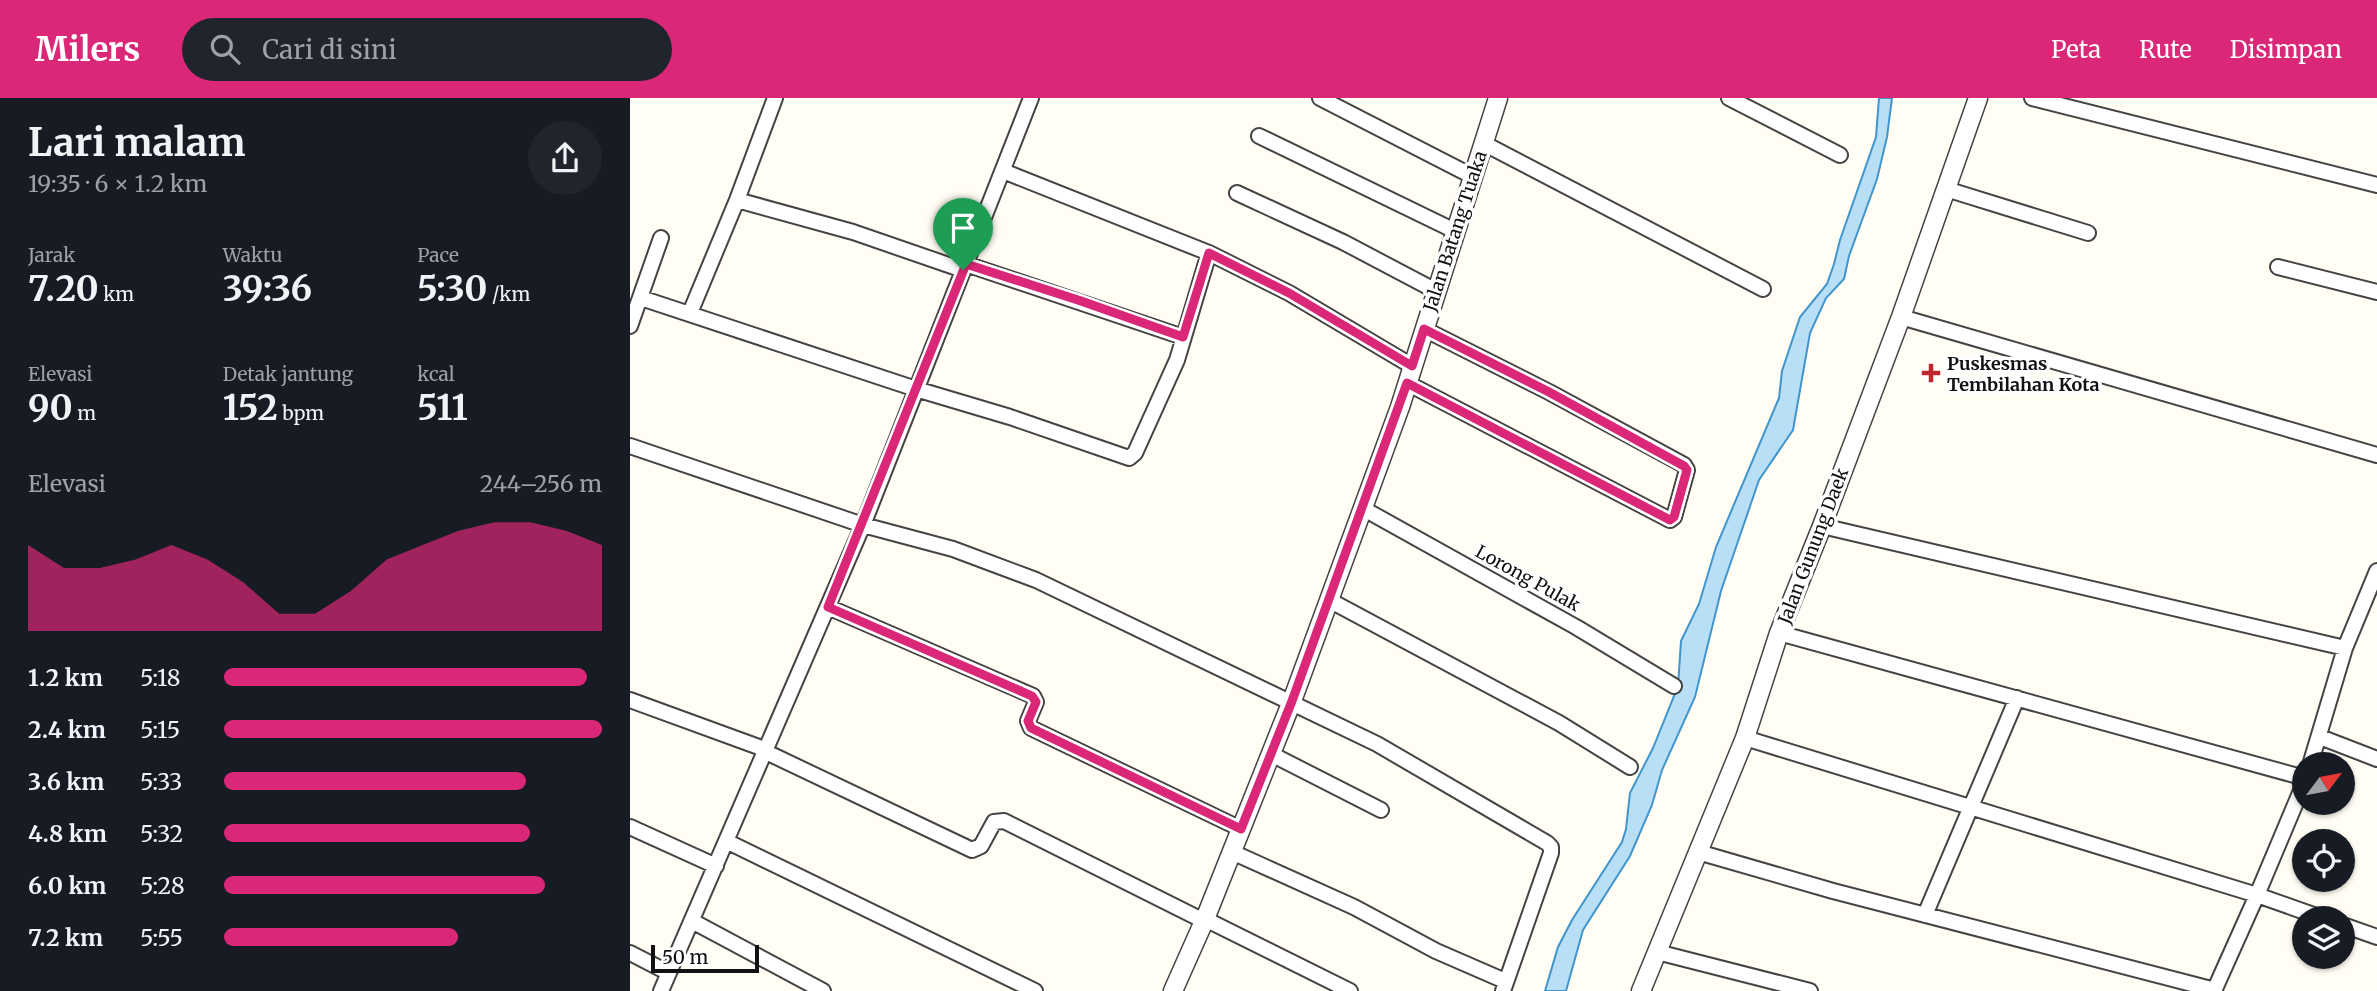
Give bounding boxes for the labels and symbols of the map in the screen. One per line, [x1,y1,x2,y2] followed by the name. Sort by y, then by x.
[1418,147,1492,315] street label: Jalan Batang Tuaka
[933,198,993,270] pin
[1947,352,2100,396] place label: Puskesmas Tembilahan Kota
[1921,363,1941,383] marker: Puskesmas Tembilahan Kota
[1772,464,1854,628] street label: Jalan Gunung Daek
[1472,540,1585,617] street label: Lorong Pulak
[2292,752,2356,816] north arrow
[651,942,760,974] scale bar

